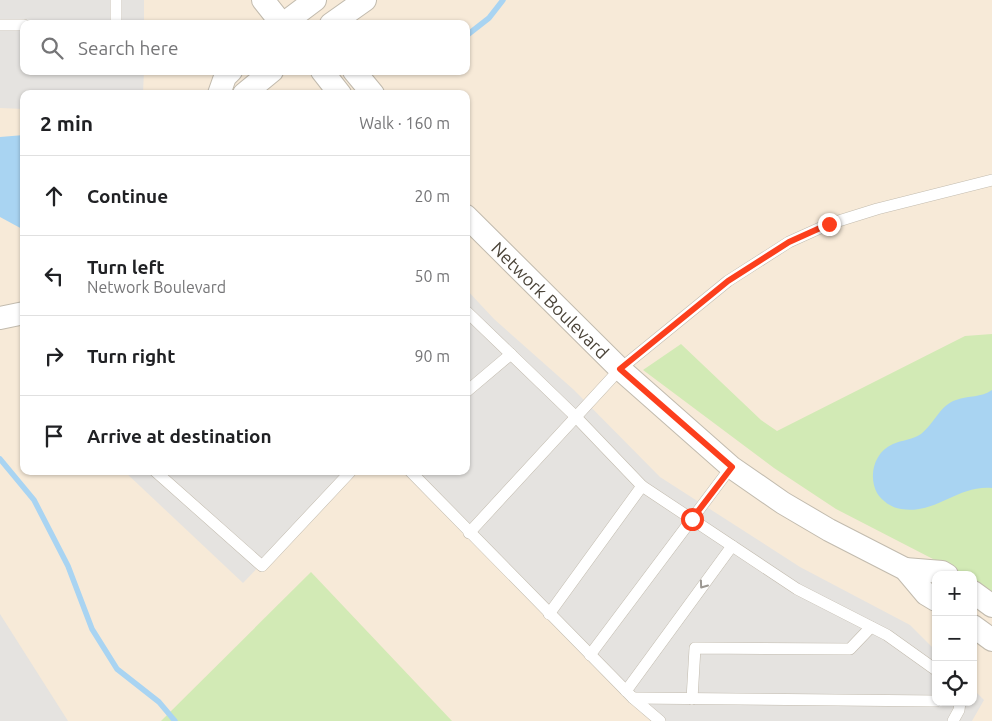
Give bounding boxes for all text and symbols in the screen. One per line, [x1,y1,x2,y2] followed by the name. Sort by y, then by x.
[20,20,470,75] search box
[38,34,66,62] icon: search
[78,37,178,59] text: Search here
[40,111,93,135] text: 2 min
[359,114,450,132] text: Walk · 160 m
[40,182,68,210] icon: ahead
[87,185,168,207] text: Continue
[414,187,450,205] text: 20 m
[818,213,841,236] route end
[488,238,613,362] street label: Network Boulevard
[87,256,165,278] text: Turn left
[40,262,68,290] icon: left
[414,267,450,285] text: 50 m
[87,278,226,296] text: Network Boulevard
[40,342,68,370] icon: right
[87,345,175,367] text: Turn right
[414,347,450,365] text: 90 m
[40,422,68,450] icon: arrive
[87,425,272,447] text: Arrive at destination
[681,508,704,531] route start
[932,571,977,706] map controls
[932,571,977,616] button: +
[700,579,709,589] one-way arrow
[932,616,977,661] button: −
[932,661,977,706] button: locate

